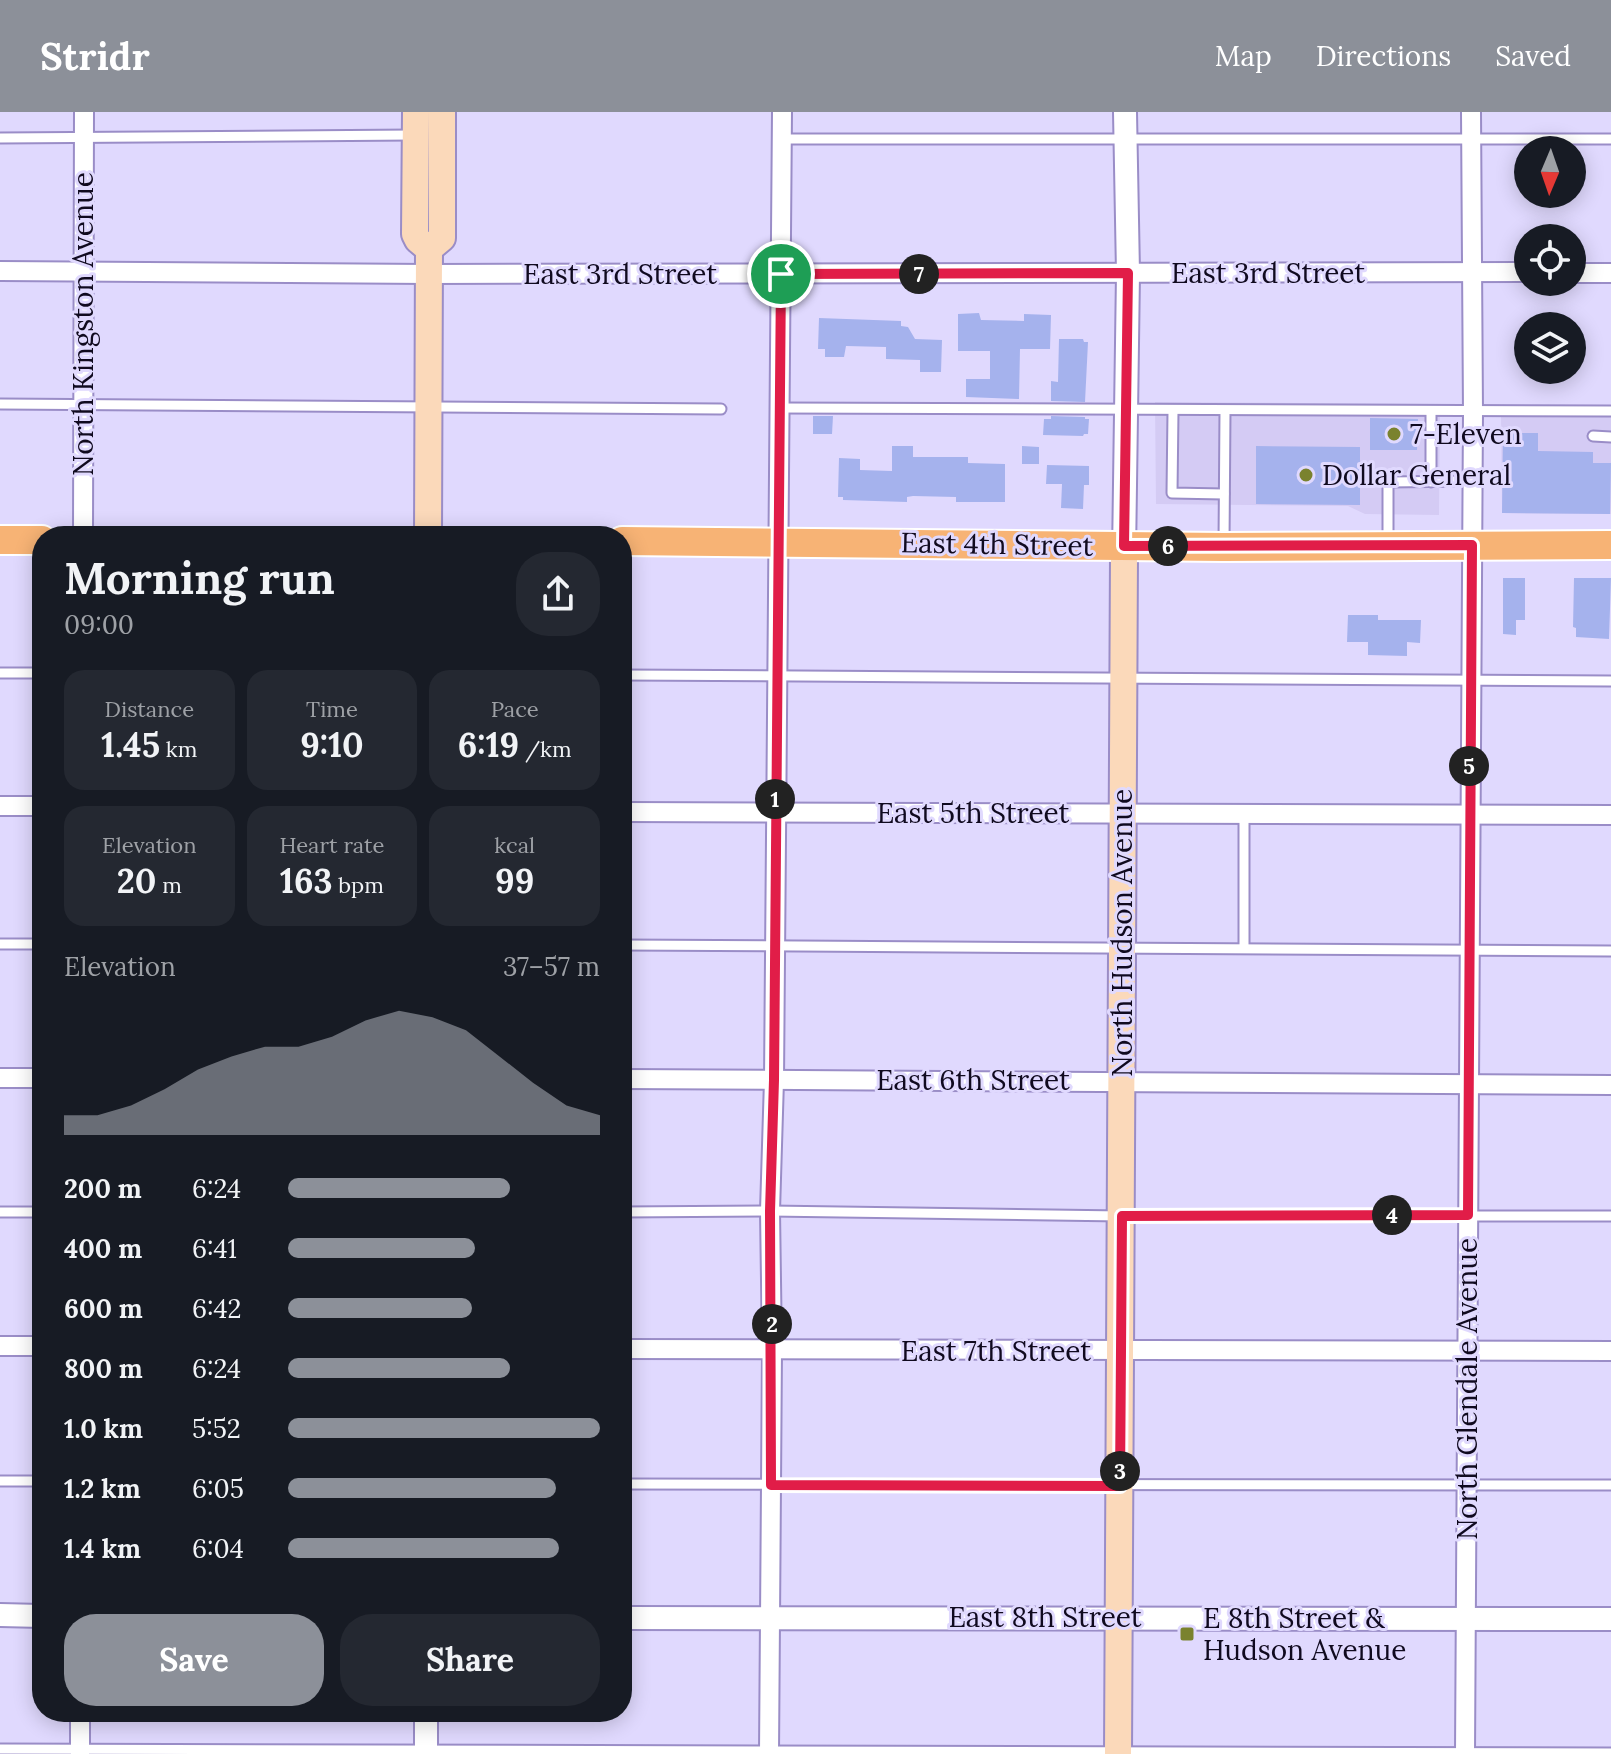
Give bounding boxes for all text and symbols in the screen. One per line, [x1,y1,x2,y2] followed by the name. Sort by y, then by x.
[40,32,150,80] text: Stridr
[1215,38,1272,74] text: Map
[1316,38,1451,74] text: Directions
[1495,38,1571,74] text: Saved
[1514,136,1586,208] north arrow
[1514,136,1586,384] map controls
[65,172,101,476] street label: North Kingston Avenue
[1514,224,1586,296] button: locate
[747,240,815,308] pin
[759,252,803,296] icon: arrive
[899,254,939,294] pin: 7
[1171,255,1365,291] street label: East 3rd Street
[523,256,717,292] street label: East 3rd Street
[914,260,924,288] text: 7
[1514,312,1586,384] button: layers
[1410,416,1522,452] place label: 7-Eleven
[1385,425,1403,443] marker: 7-Eleven
[1322,457,1511,493] place label: Dollar General
[1297,466,1315,484] marker: Dollar General
[900,524,1094,564] street label: East 4th Street
[1148,526,1188,566] pin: 6
[1162,532,1174,560] text: 6
[64,550,335,606] text: Morning run
[516,552,600,636] button: share
[64,608,134,641] text: 09:00
[105,695,194,723] text: Distance
[306,695,358,723] text: Time
[491,695,539,723] text: Pace
[101,723,160,766] text: 1.45
[300,723,364,766] text: 9:10
[458,723,519,766] text: 6:19
[160,735,197,763] text: km
[519,735,572,763] text: /km
[1449,746,1489,786] pin: 5
[1463,752,1475,780] text: 5
[755,779,795,819] pin: 1
[771,785,779,813] text: 1
[1104,789,1140,1077] street label: North Hudson Avenue
[877,795,1069,831] street label: East 5th Street
[102,831,197,859] text: Elevation
[280,831,384,859] text: Heart rate
[494,831,535,859] text: kcal
[117,859,156,902] text: 20
[280,859,332,902] text: 163
[495,859,534,902] text: 99
[156,871,182,899] text: m
[332,871,384,899] text: bpm
[64,950,176,983] text: Elevation
[503,950,600,983] text: 37–57 m
[876,1062,1070,1098] street label: East 6th Street
[64,1172,142,1205] text: 200 m
[192,1172,241,1205] text: 6:24
[1372,1195,1412,1235] pin: 4
[1386,1201,1398,1229] text: 4
[64,1232,142,1265] text: 400 m
[192,1232,237,1265] text: 6:41
[1449,1238,1485,1540] street label: North Glendale Avenue
[64,1292,143,1325] text: 600 m
[192,1292,242,1325] text: 6:42
[752,1304,792,1344] pin: 2
[766,1310,778,1338] text: 2
[901,1333,1091,1369] street label: East 7th Street
[64,1352,143,1385] text: 800 m
[192,1352,241,1385] text: 6:24
[64,1412,143,1445] text: 1.0 km
[192,1412,241,1445] text: 5:52
[1100,1451,1140,1491] pin: 3
[1114,1457,1126,1485] text: 3
[64,1472,141,1505] text: 1.2 km
[192,1472,244,1505] text: 6:05
[64,1532,141,1565] text: 1.4 km
[192,1532,244,1565] text: 6:04
[948,1599,1142,1635] street label: East 8th Street
[1203,1600,1407,1668] place label: E 8th Street & Hudson Avenue
[64,1614,324,1706] button: Save
[340,1614,600,1706] button: Share
[1178,1625,1196,1643] marker: E 8th Street & Hudson Avenue

